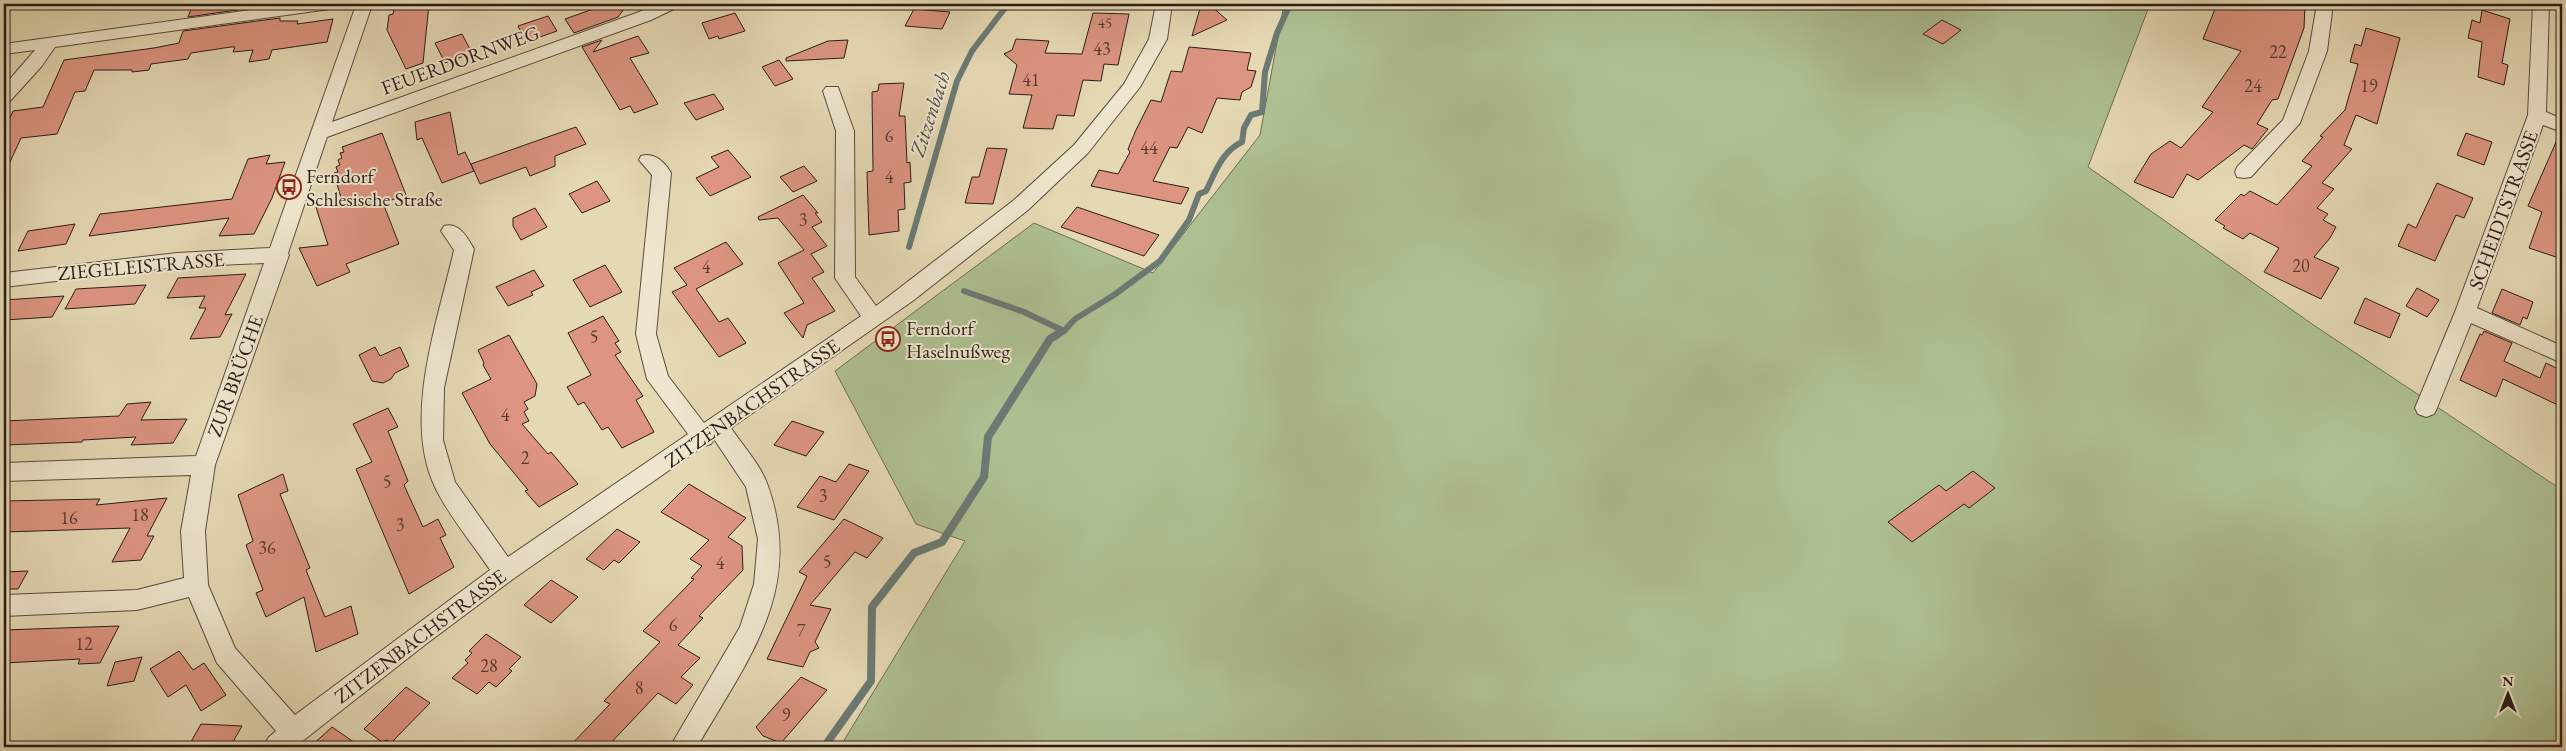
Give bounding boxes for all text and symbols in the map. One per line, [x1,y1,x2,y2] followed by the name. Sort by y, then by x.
[1098,13,1112,32] house number: 45
[377,19,543,101] street label: FEUERDORNWEG
[1093,37,1111,60] house number: 43
[2269,40,2287,63] house number: 22
[903,68,956,161] water label: Zitzenbach
[1022,68,1040,91] house number: 41
[2244,74,2262,97] house number: 24
[2360,74,2378,97] house number: 19
[885,124,894,147] house number: 6
[2462,127,2544,293] street label: SCHEIDTSTRASSE
[1140,136,1158,159] house number: 44
[306,163,443,212] place label: Ferndorf Schlesische Straße
[885,165,894,188] house number: 4
[276,174,302,200] bus stop icon: Ferndorf Schlesische Straße
[799,208,807,231] house number: 3
[57,246,225,286] street label: ZIEGELEISTRASSE
[2292,254,2310,277] house number: 20
[702,255,711,278] house number: 4
[201,312,269,440] street label: ZUR BRÜCHE
[906,315,1010,364] place label: Ferndorf Haselnußweg
[590,325,598,348] house number: 5
[875,326,901,352] bus stop icon: Ferndorf Haselnußweg
[659,333,845,473] street label: ZITZENBACHSTRASSE
[501,403,510,426] house number: 4
[521,446,530,469] house number: 2
[383,470,391,493] house number: 5
[819,484,827,507] house number: 3
[131,503,149,526] house number: 18
[60,506,78,529] house number: 16
[396,513,404,536] house number: 3
[258,536,276,559] house number: 36
[823,550,831,573] house number: 5
[716,551,725,574] house number: 4
[329,563,511,709] street label: ZITZENBACHSTRASSE
[669,613,678,636] house number: 6
[797,619,806,642] house number: 7
[75,632,93,655] house number: 12
[480,654,498,677] house number: 28
[2484,668,2534,718] north arrow
[2502,672,2514,690] text: N
[635,676,643,699] house number: 8
[782,703,791,726] house number: 9

